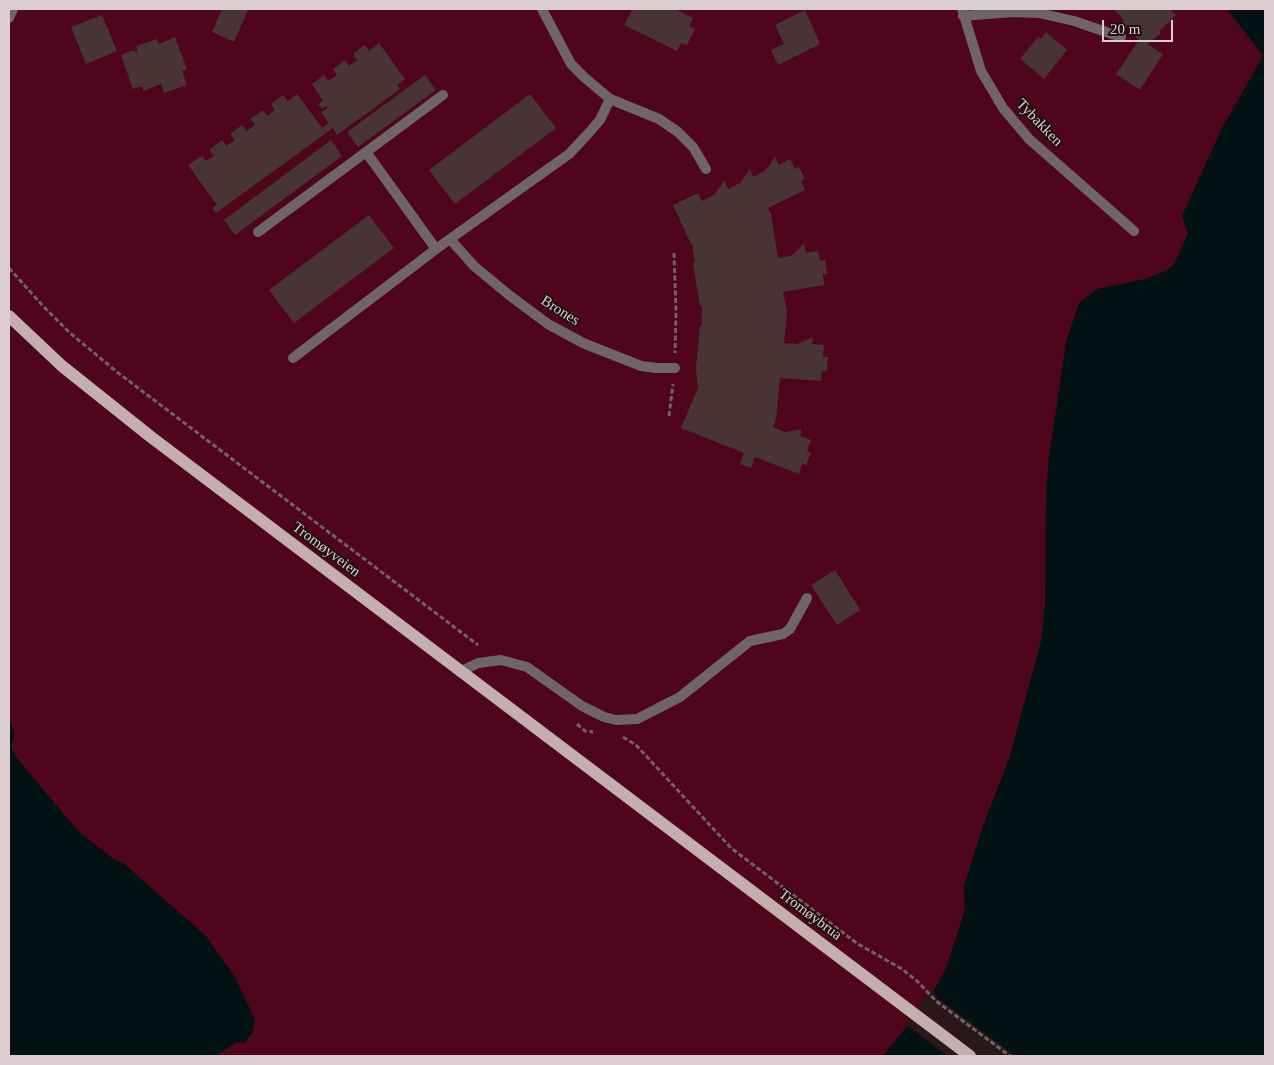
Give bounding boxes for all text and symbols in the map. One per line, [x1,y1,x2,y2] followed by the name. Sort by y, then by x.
[1104,10,1175,42] scale bar
[1110,21,1140,37] text: 20 m
[1012,96,1066,150] street label: Tybakken
[537,292,583,330] street label: Brones
[289,519,363,581] street label: Tromøyveien
[775,885,845,945] street label: Tromøybrua

